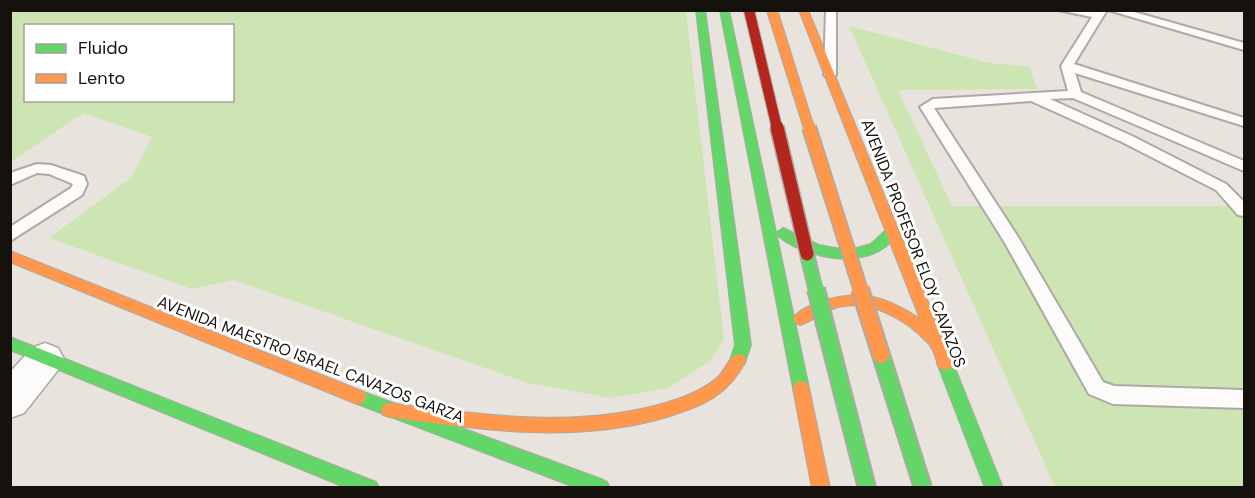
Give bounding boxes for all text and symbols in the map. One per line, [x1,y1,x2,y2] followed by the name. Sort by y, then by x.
[24,24,234,102] legend
[78,36,128,60] text: Fluido
[78,66,125,90] text: Lento
[856,116,971,370] street label: AVENIDA PROFESOR ELOY CAVAZOS
[155,291,467,428] street label: AVENIDA MAESTRO ISRAEL CAVAZOS GARZA

